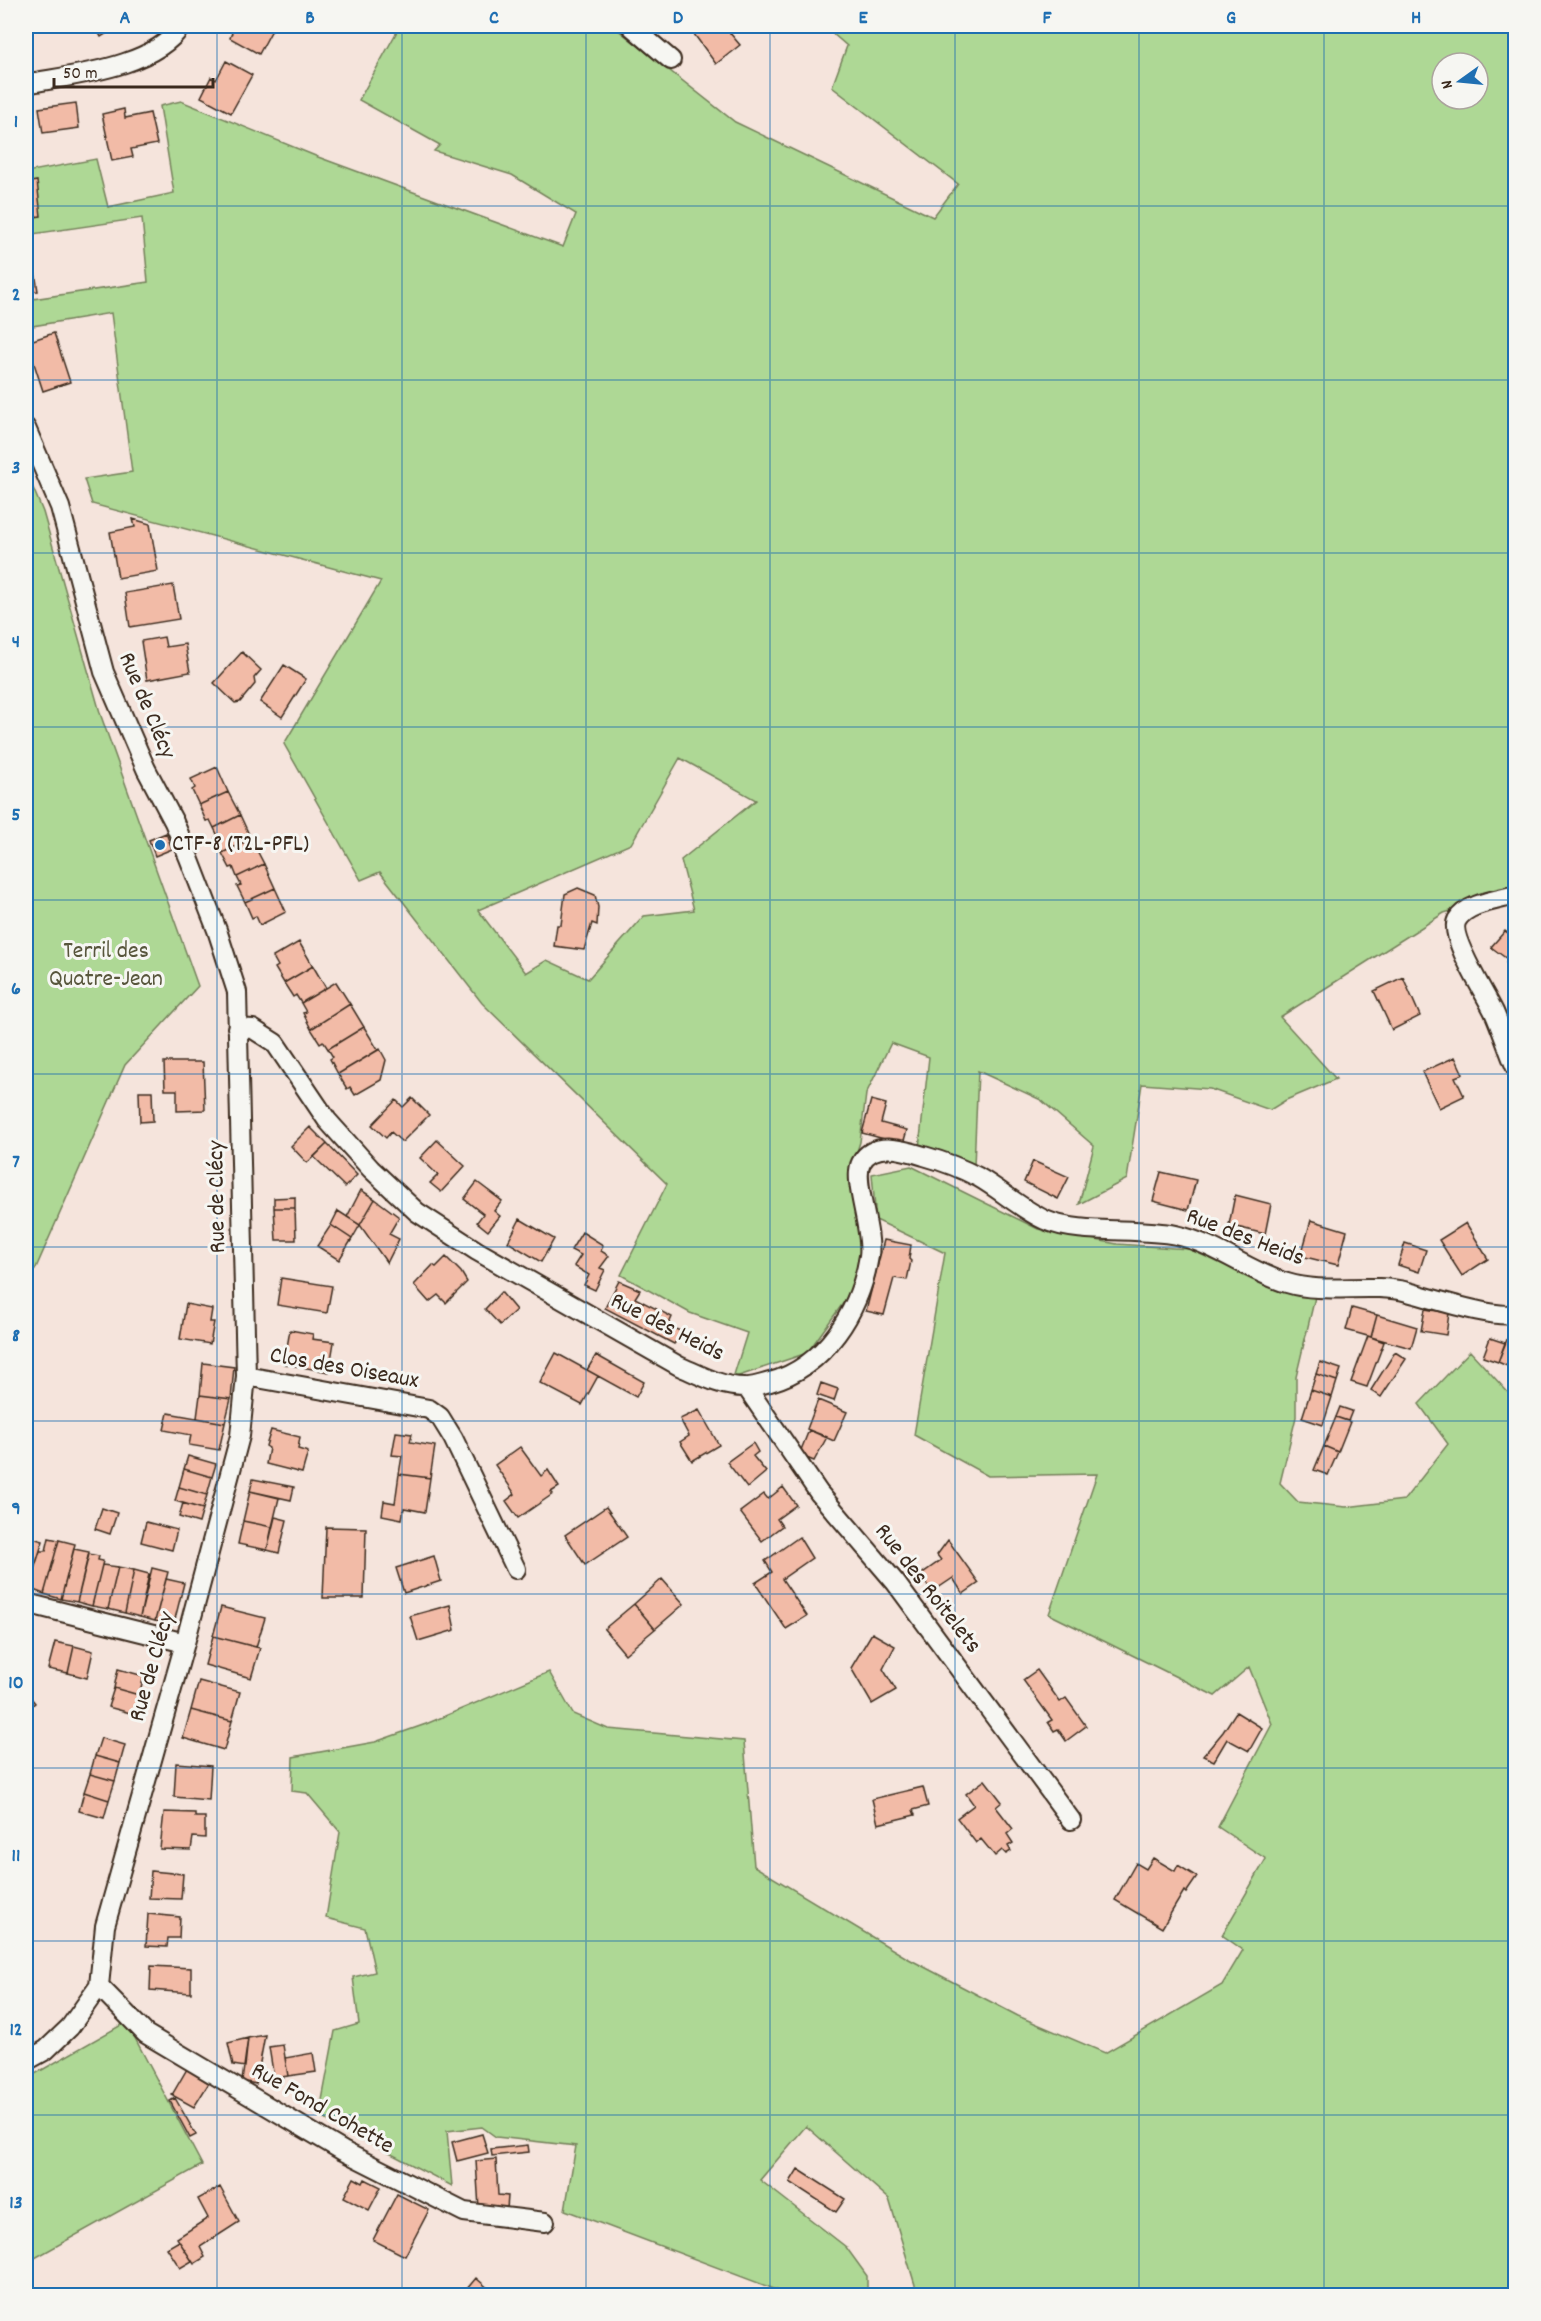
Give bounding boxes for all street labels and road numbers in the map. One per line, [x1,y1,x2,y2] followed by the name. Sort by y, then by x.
[108,647,184,766] street label: Rue de Clécy
[200,1139,236,1254] street label: Rue de Clécy
[1181,1200,1309,1276] street label: Rue des Heids
[604,1285,730,1371] street label: Rue des Heids
[267,1339,421,1399] street label: Clos des Oiseaux
[865,1517,989,1661] street label: Rue des Roitelets
[121,1607,185,1726] street label: Rue de Clécy
[244,2054,400,2164] street label: Rue Fond Cohette

